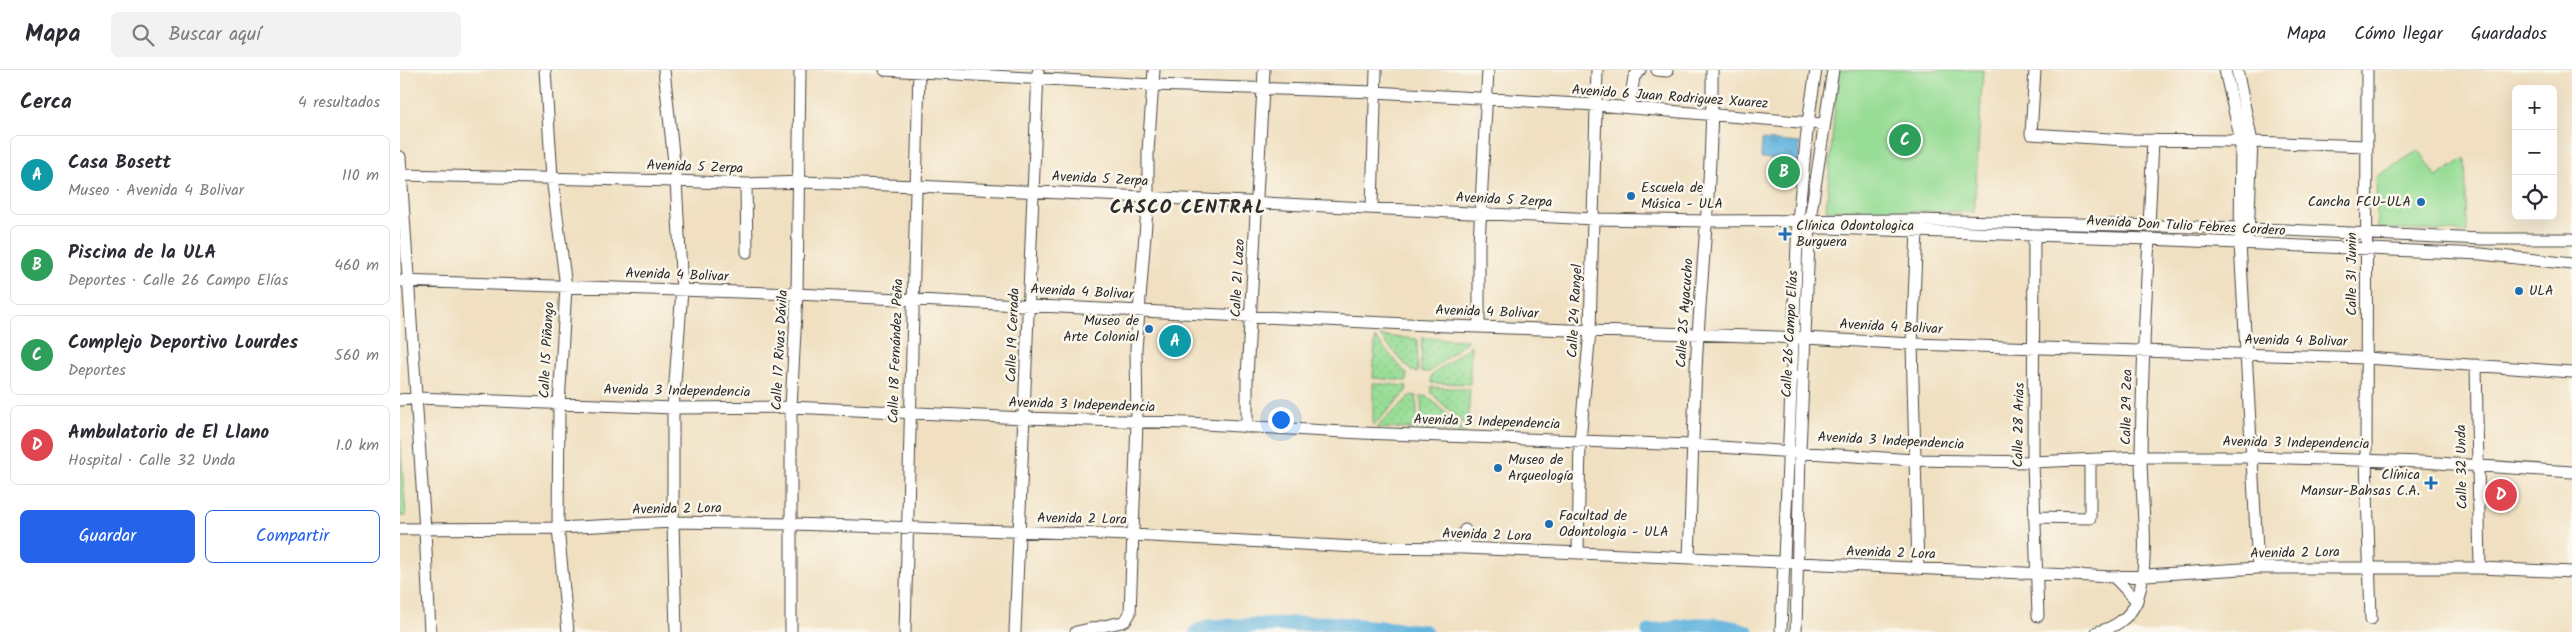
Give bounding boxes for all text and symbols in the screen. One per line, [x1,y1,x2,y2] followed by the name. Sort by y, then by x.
[111,12,461,57] search box
[25,15,81,54] text: Mapa
[169,20,261,50] text: Buscar aquí
[2287,20,2326,49] text: Mapa
[2354,20,2443,49] text: Cómo llegar
[2471,20,2547,49] text: Guardados
[129,21,157,49] icon: search
[1571,79,1769,115] street label: Avenido 6 Juan Rodriguez Xuarez
[2512,85,2557,220] map controls
[2512,85,2557,130] button: +
[20,86,72,119] text: Cerca
[298,90,380,115] text: 4 resultados
[1889,121,1921,159] pin: C
[2512,130,2557,175] button: −
[68,148,171,178] text: Casa Bosett
[1768,153,1800,191] pin: B
[646,154,744,180] street label: Avenida 5 Zerpa
[32,163,42,188] text: A
[342,163,379,188] text: 110 m
[1051,165,1149,193] street label: Avenida 5 Zerpa
[2512,175,2557,220] button: locate
[1641,177,1723,215] place label: Escuela de Música - ULA
[68,178,244,203] text: Museo · Avenida 4 Bolivar
[1455,186,1553,214] street label: Avenida 5 Zerpa
[1625,190,1637,202] marker: Escuela de Música - ULA
[2308,191,2411,213] place label: Cancha FCU-ULA
[1110,193,1266,223] district label: CASCO CENTRAL
[2415,196,2427,208] marker: Cancha FCU-ULA
[2086,210,2286,242] street label: Avenida Don Tulio Febres Cordero
[1796,215,1914,253] place label: Clínica Odontologica Burguera
[1778,227,1792,241] marker: Clínica Odontologica Burguera
[2341,232,2363,316] street label: Calle 31 Junin
[68,238,217,268] text: Piscina de la ULA
[1225,238,1251,318] street label: Calle 21 Lazo
[32,253,42,278] text: B
[334,253,379,278] text: 460 m
[1670,258,1700,368] street label: Calle 25 Ayacucho
[625,262,730,288] street label: Avenida 4 Bolivar
[1562,263,1588,358] street label: Calle 24 Rangel
[68,268,288,293] text: Deportes · Calle 26 Campo Elías
[1776,270,1804,398] street label: Calle 26 Campo Elías
[882,278,910,424] street label: Calle 18 Fernández Peña
[1030,278,1135,306] street label: Avenida 4 Bolivar
[2529,280,2554,302] place label: ULA
[2513,285,2525,297] marker: ULA
[1000,287,1026,383] street label: Calle 19 Cerrada
[766,289,794,411] street label: Calle 17 Rivas Dávila
[1435,299,1540,325] street label: Avenida 4 Bolivar
[533,301,561,399] street label: Calle 15 Piñango
[1063,310,1140,348] place label: Museo de Arte Colonial
[1839,313,1944,341] street label: Avenida 4 Bolivar
[1159,322,1191,360] pin: A
[1143,323,1155,335] marker: Museo de Arte Colonial
[68,328,298,358] text: Complejo Deportivo Lourdes
[2244,329,2349,353] street label: Avenida 4 Bolivar
[32,343,42,368] text: C
[334,343,379,368] text: 560 m
[68,358,126,383] text: Deportes
[2115,369,2139,445] street label: Calle 29 Zea
[603,379,751,403] street label: Avenida 3 Independencia
[2007,382,2031,468] street label: Calle 28 Arias
[1008,391,1156,419] street label: Avenida 3 Independencia
[1268,407,1294,433] your location
[1413,408,1561,436] street label: Avenida 3 Independencia
[68,418,269,448] text: Ambulatorio de El Llano
[2450,424,2474,510] street label: Calle 32 Unda
[1817,426,1965,456] street label: Avenida 3 Independencia
[2222,431,2370,455] street label: Avenida 3 Independencia
[32,433,42,458] text: D
[336,433,379,458] text: 1.0 km
[68,448,235,473] text: Hospital · Calle 32 Unda
[1508,449,1573,487] place label: Museo de Arqueología
[1492,462,1504,474] marker: Museo de Arqueología
[2301,464,2420,502] place label: Clínica Mansur-Bahsas C.A.
[2424,476,2438,490] marker: Clínica Mansur-Bahsas C.A.
[2485,476,2517,514] pin: D
[632,497,722,521] street label: Avenida 2 Lora
[1559,505,1669,543] place label: Facultad de Odontologia - ULA
[1037,507,1127,531] street label: Avenida 2 Lora
[20,510,195,563] button: Guardar
[205,510,380,563] button: Compartir
[1543,518,1555,530] marker: Facultad de Odontologia - ULA
[1442,522,1532,548] street label: Avenida 2 Lora
[1846,540,1936,566] street label: Avenida 2 Lora
[2250,541,2340,565] street label: Avenida 2 Lora

